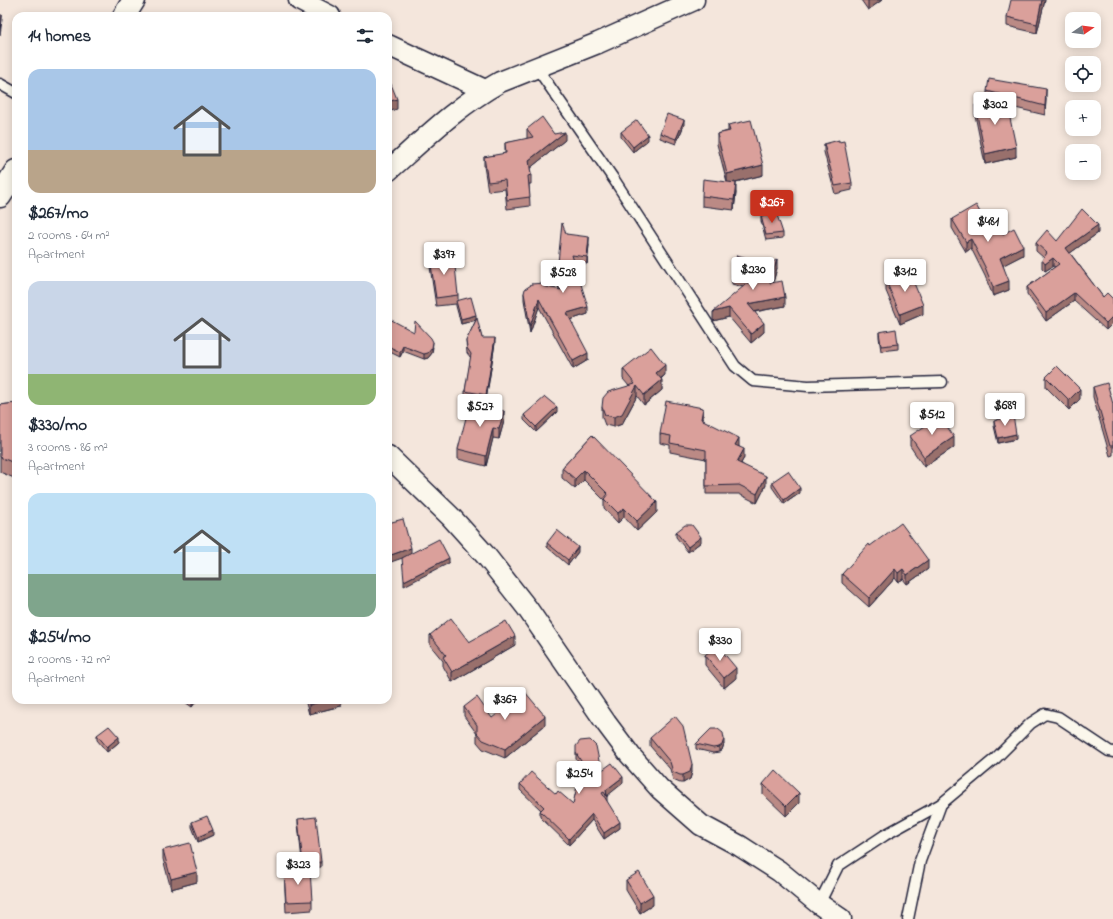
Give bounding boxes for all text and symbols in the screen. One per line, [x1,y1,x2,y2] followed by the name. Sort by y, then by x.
[1065,12,1101,48] north arrow
[1065,12,1101,180] map controls
[28,24,91,49] text: 14 homes
[354,25,376,47] icon: filters
[1065,56,1101,92] button: locate
[971,92,1019,126] pin: $302
[166,95,238,167] icon: home
[982,95,1008,114] text: $302
[1065,100,1101,136] button: +
[1065,144,1101,180] button: −
[748,190,796,224] pin: $267
[759,193,785,212] text: $267
[28,201,89,226] text: $267/mo
[964,209,1012,243] pin: $481
[977,212,999,231] text: $481
[28,226,110,245] text: 2 rooms · 64 m²
[420,242,468,276] pin: $397
[28,245,85,264] text: Apartment
[433,245,455,264] text: $397
[729,257,777,291] pin: $230
[881,259,929,293] pin: $312
[539,260,587,294] pin: $528
[740,260,766,279] text: $230
[893,262,917,281] text: $312
[550,263,576,282] text: $528
[166,307,238,379] icon: home
[981,393,1029,427] pin: $689
[456,394,504,428] pin: $527
[994,396,1016,415] text: $689
[466,397,494,416] text: $527
[908,402,956,436] pin: $512
[919,405,945,424] text: $512
[28,413,87,438] text: $330/mo
[28,438,108,457] text: 3 rooms · 86 m²
[28,457,85,476] text: Apartment
[166,519,238,591] icon: home
[28,625,91,650] text: $254/mo
[696,628,744,662] pin: $330
[708,631,732,650] text: $330
[28,650,110,669] text: 2 rooms · 72 m²
[28,669,85,688] text: Apartment
[481,687,529,721] pin: $367
[493,690,517,709] text: $367
[555,761,603,795] pin: $254
[565,764,593,783] text: $254
[274,852,322,886] pin: $323
[285,855,311,874] text: $323

